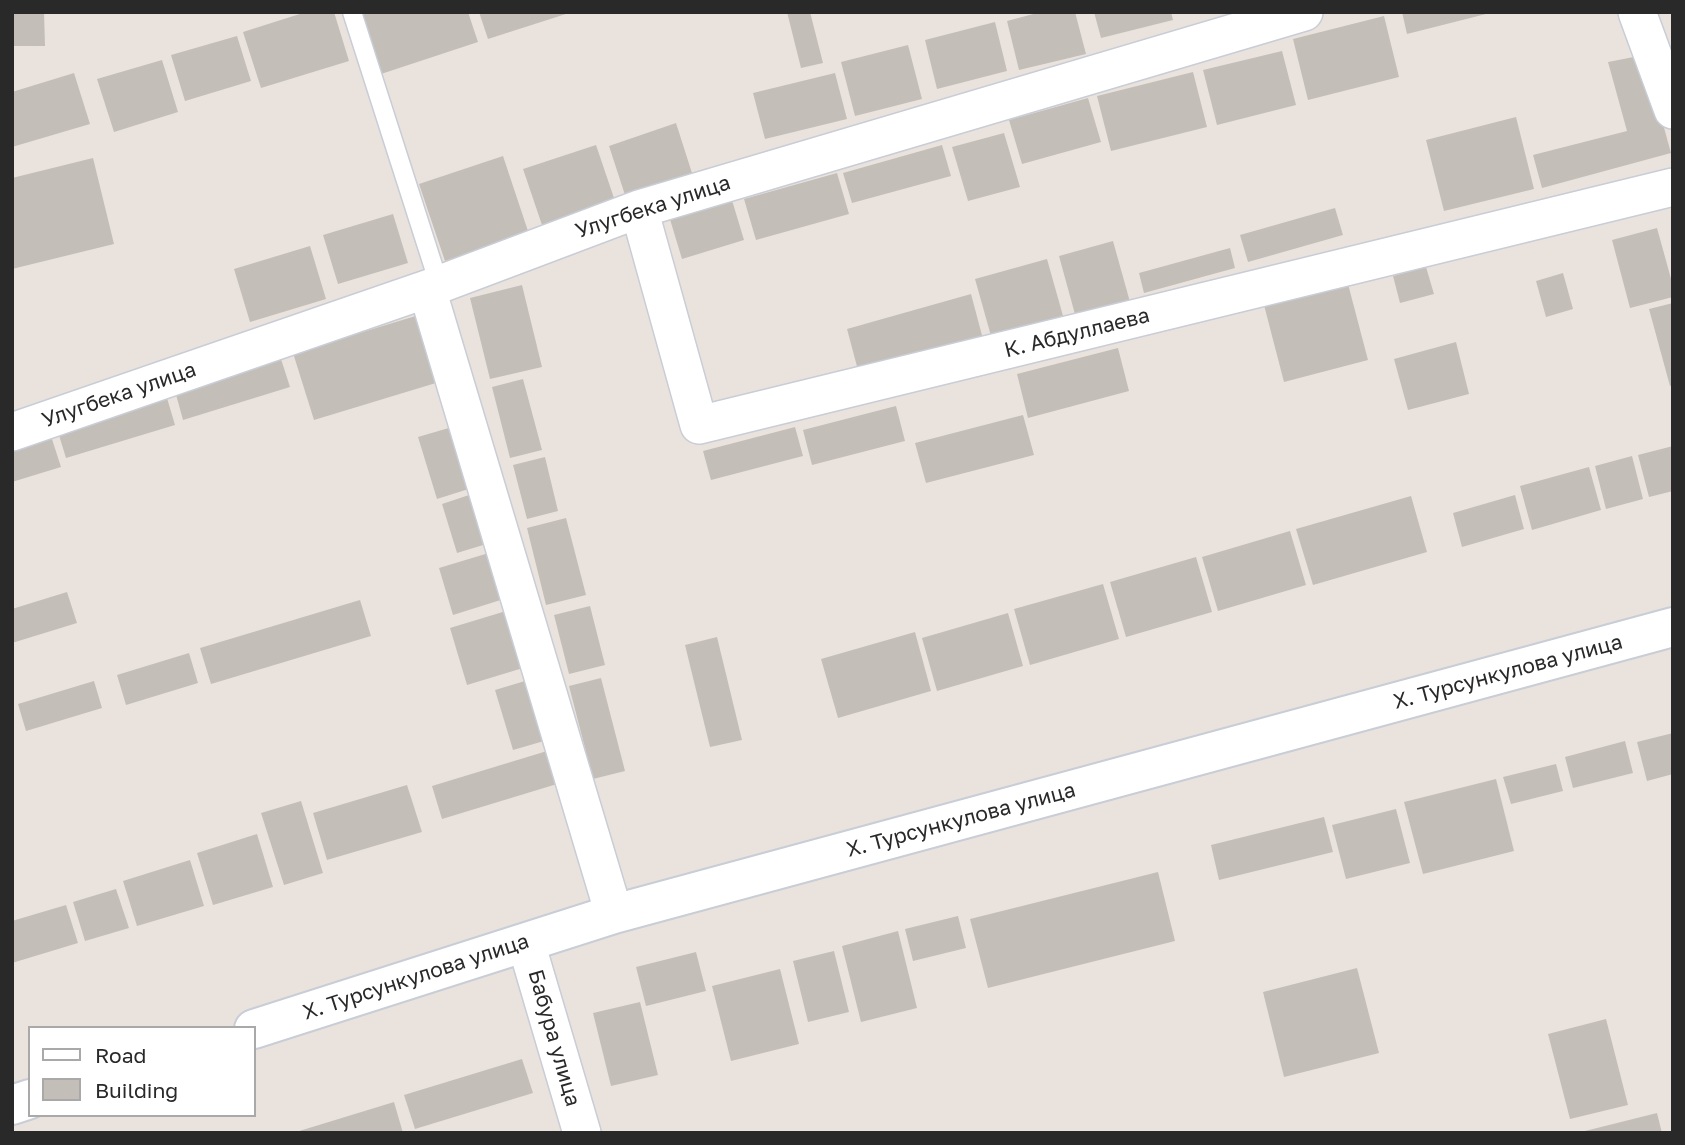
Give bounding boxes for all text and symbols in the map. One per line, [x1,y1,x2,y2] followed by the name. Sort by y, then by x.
[572,170,734,244] street label: Улугбека улица
[1002,303,1152,363] street label: К. Абдуллаева
[39,357,199,433] street label: Улугбека улица
[1391,629,1625,715] street label: Х. Турсункулова улица
[844,777,1078,863] street label: Х. Турсункулова улица
[300,929,532,1025] street label: Х. Турсункулова улица
[522,967,586,1109] street label: Бабура улица
[28,1026,256,1117] legend
[95,1042,146,1068] text: Road
[95,1077,178,1103] text: Building

